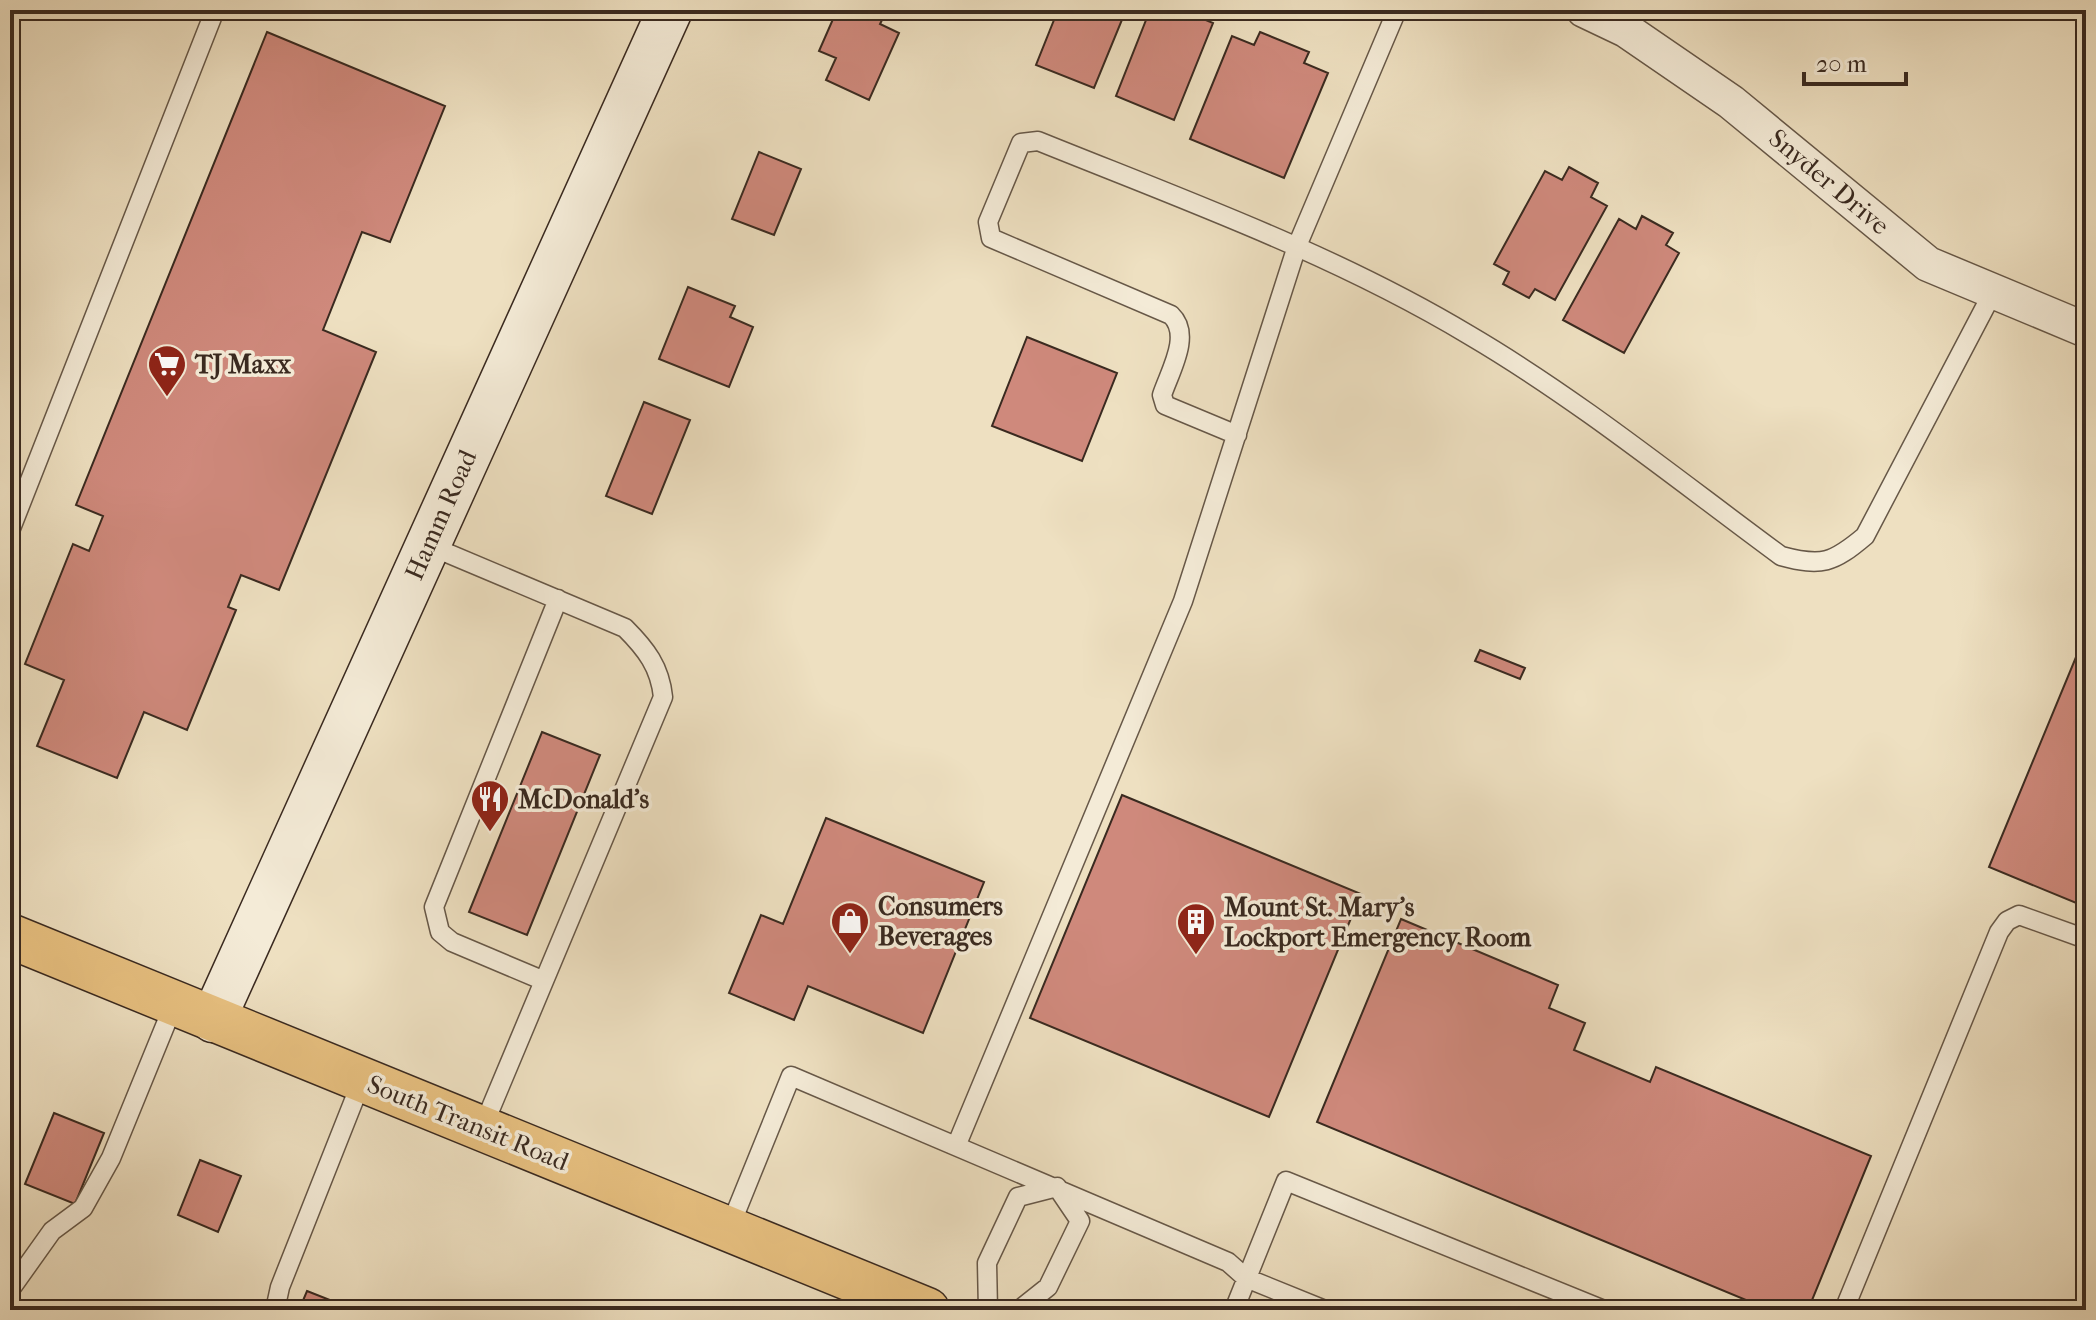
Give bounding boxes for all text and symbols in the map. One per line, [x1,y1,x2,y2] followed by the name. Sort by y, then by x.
[1804,36,1906,86] scale bar
[1816,50,1867,78] text: 20 m
[1762,123,1896,241] street label: Snyder Drive
[146,343,188,398] supermarket icon: TJ Maxx
[194,349,291,380] place label: TJ Maxx
[399,444,484,585] street label: Hamm Road
[469,778,511,833] restaurant icon: McDonald's
[518,784,649,815] place label: McDonald's
[878,891,1003,952] place label: Consumers Beverages
[1224,892,1531,953] place label: Mount St. Mary's Lockport Emergency Room
[829,900,871,955] shop icon: Consumers Beverages
[1175,901,1217,956] building icon: Mount St. Mary's Lockport Emergency Room
[363,1069,574,1178] street label: South Transit Road

